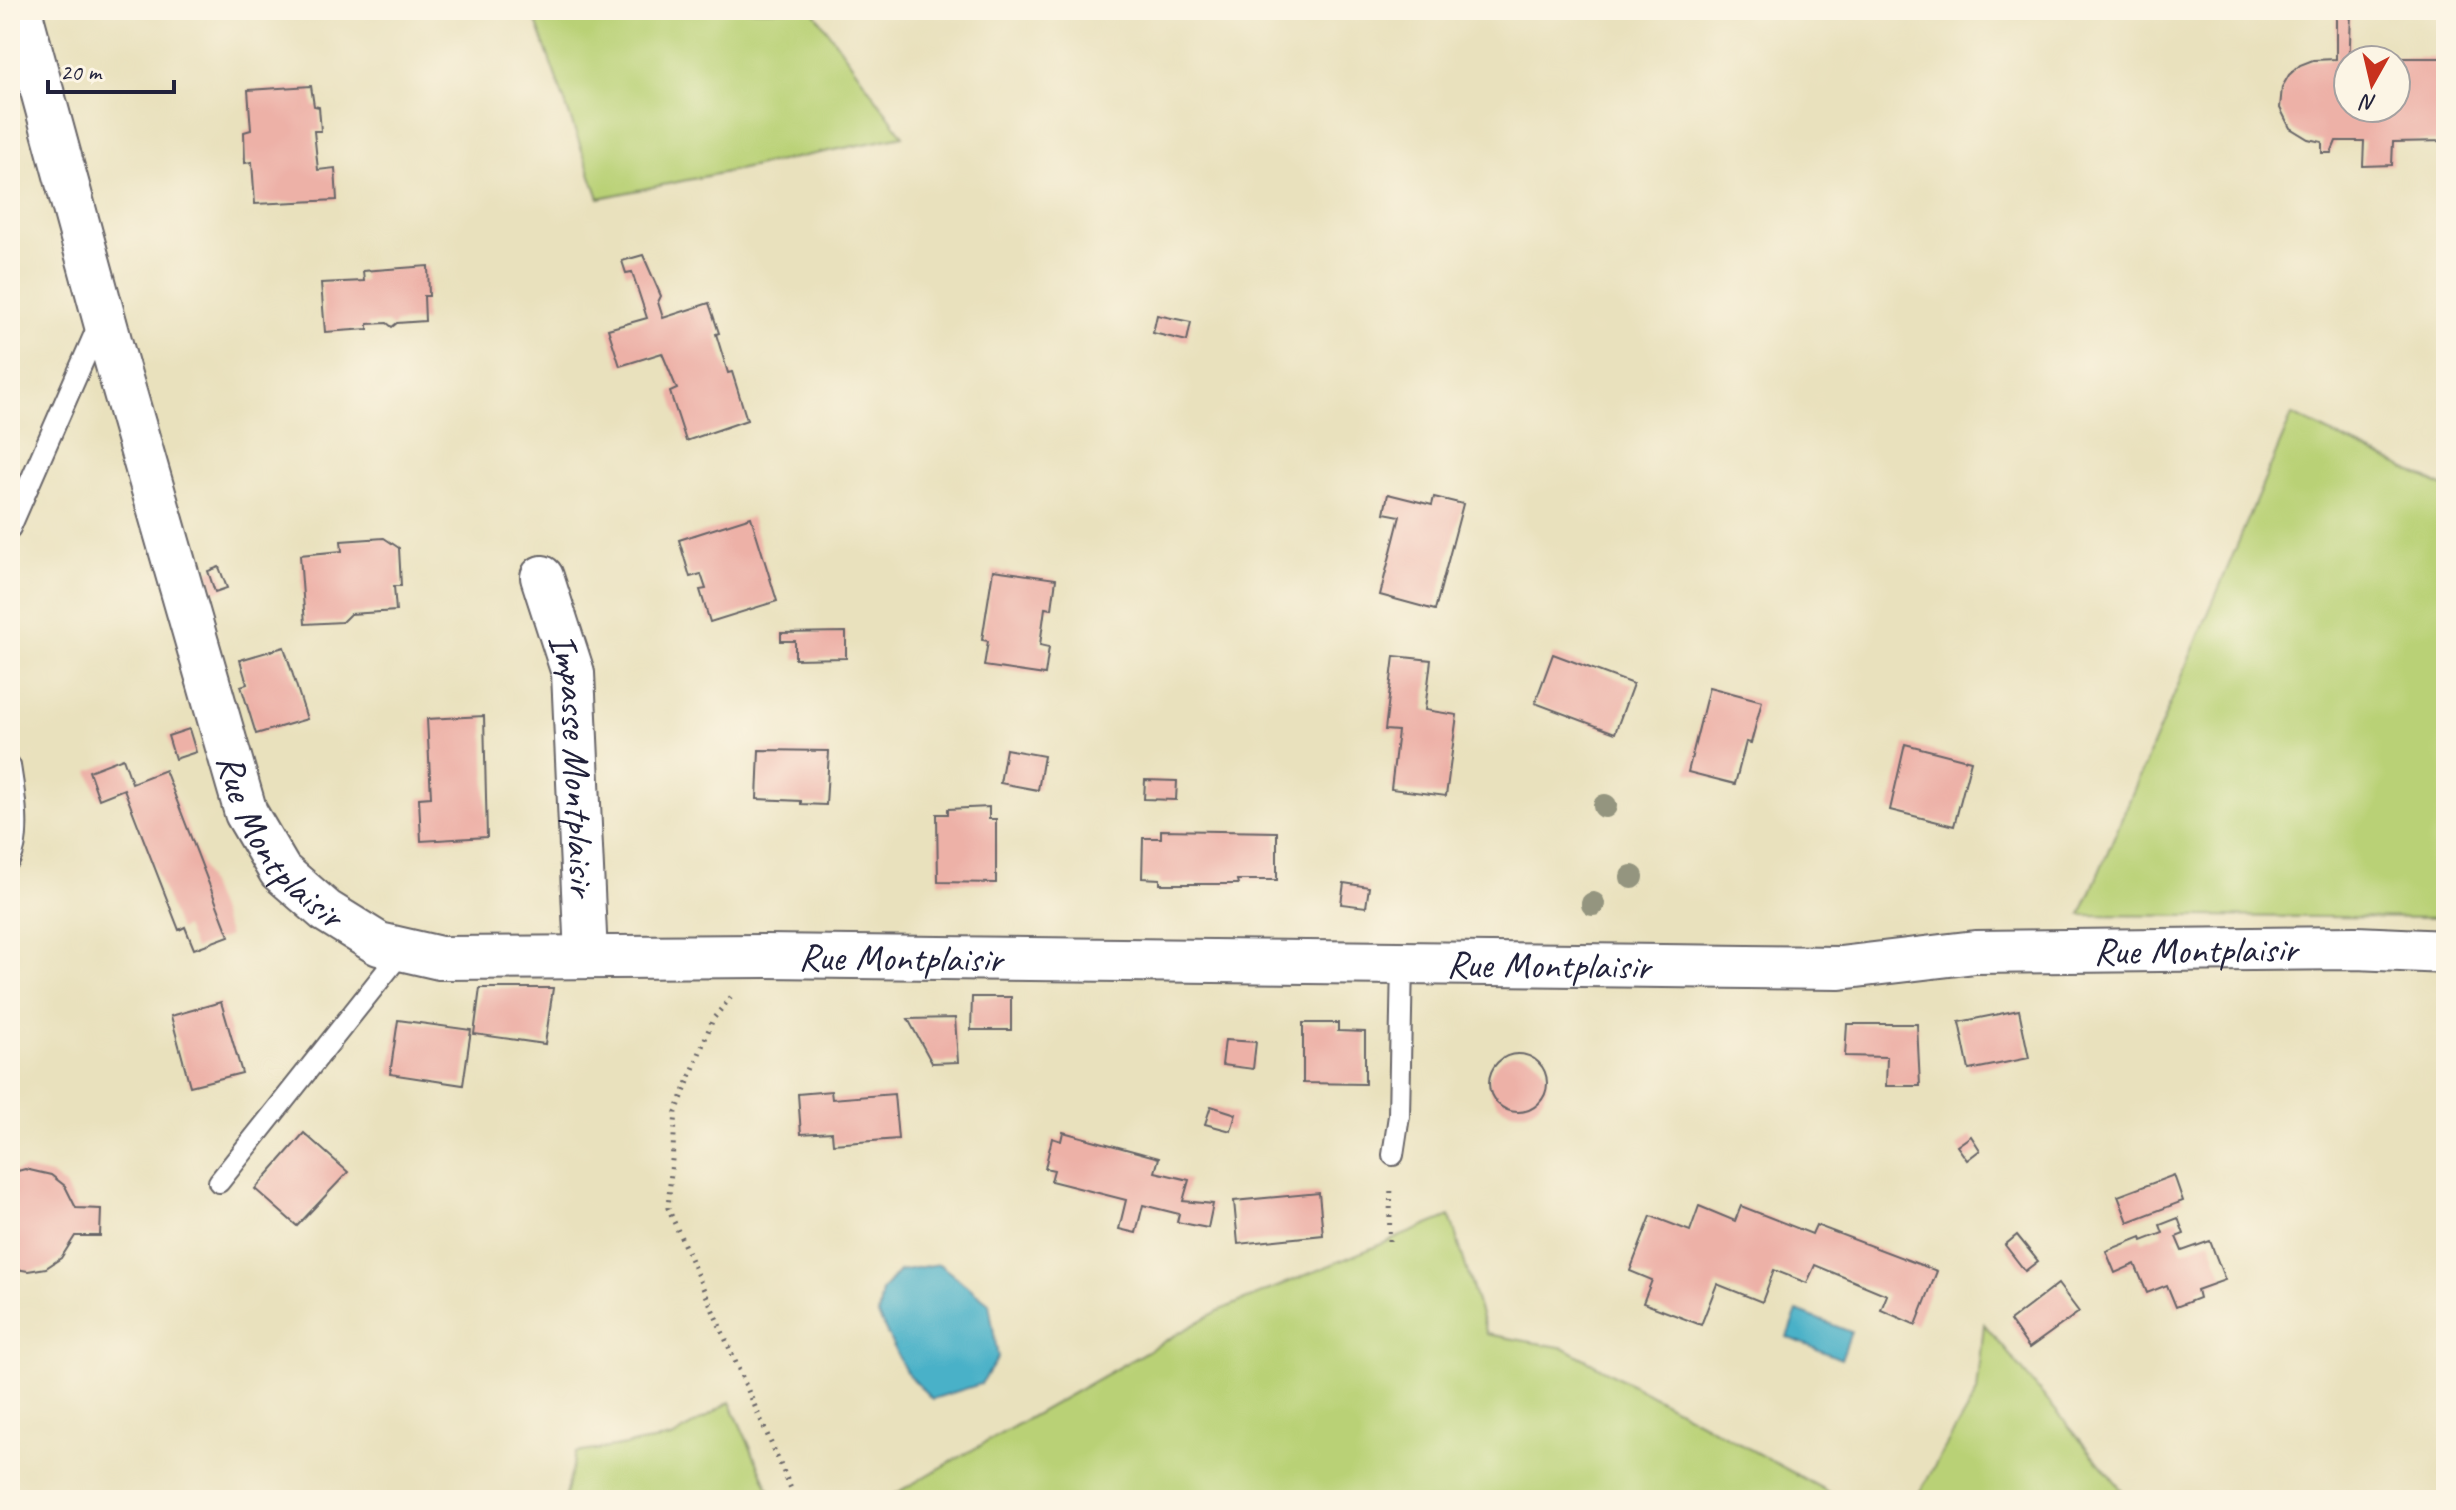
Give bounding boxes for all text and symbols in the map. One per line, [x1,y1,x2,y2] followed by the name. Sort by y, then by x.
[48,44,174,94] scale bar
[2332,44,2412,124] north arrow
[60,57,103,87] text: 20 m
[2357,88,2378,118] text: N
[538,627,607,901] street label: Impasse Montplaisir
[207,749,354,941] street label: Rue Montplaisir
[2093,925,2301,974] street label: Rue Montplaisir
[798,933,1006,982] street label: Rue Montplaisir
[1446,940,1654,989] street label: Rue Montplaisir

